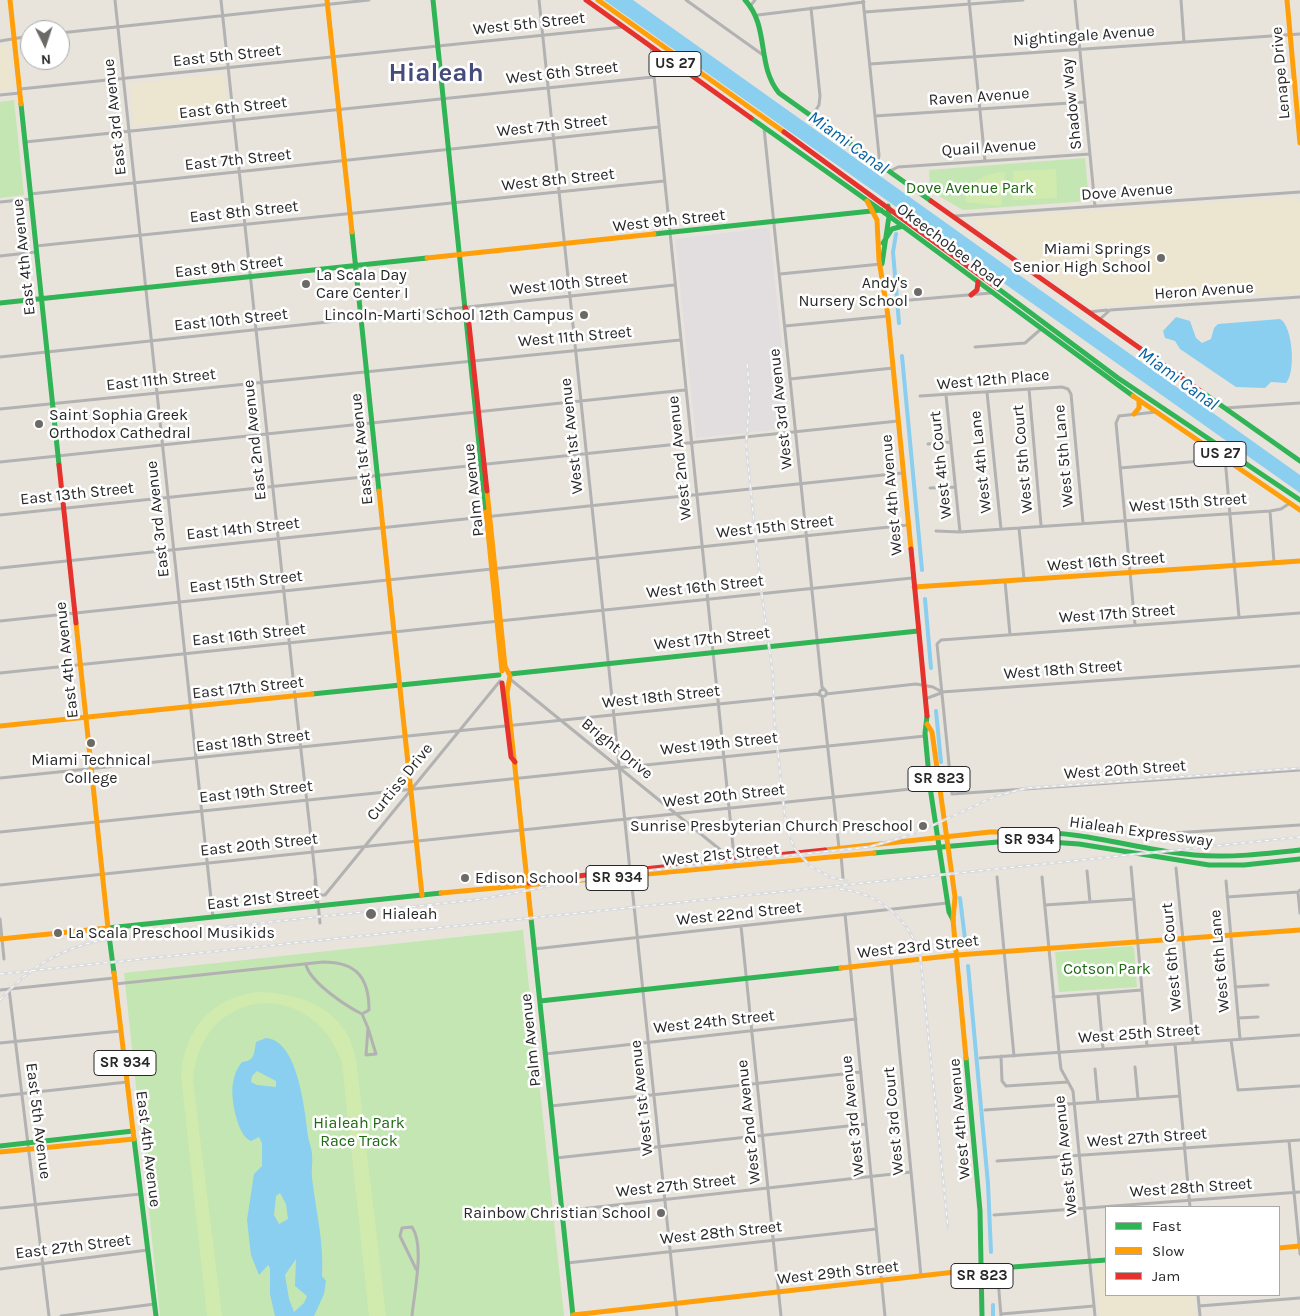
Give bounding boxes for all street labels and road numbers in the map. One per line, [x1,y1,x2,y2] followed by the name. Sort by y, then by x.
[472,9,586,39] street label: West 5th Street
[1013,21,1155,51] street label: Nightingale Avenue
[1267,26,1295,120] street label: Lenape Drive
[172,41,282,71] street label: East 5th Street
[649,52,701,76] road number: US 27
[1058,57,1086,151] street label: Shadow Way
[99,58,131,176] street label: East 3rd Avenue
[505,58,619,88] street label: West 6th Street
[928,84,1030,110] street label: Raven Avenue
[178,93,288,123] street label: East 6th Street
[496,111,608,141] street label: West 7th Street
[941,135,1037,161] street label: Quail Avenue
[184,145,292,175] street label: East 7th Street
[501,165,615,195] street label: West 8th Street
[1080,179,1174,205] street label: Dove Avenue
[189,197,299,227] street label: East 8th Street
[8,198,40,316] street label: East 4th Avenue
[893,200,1007,292] street label: Okeechobee Road
[612,206,726,236] street label: West 9th Street
[174,252,284,282] street label: East 9th Street
[509,268,629,300] street label: West 10th Street
[1154,278,1254,304] street label: Heron Avenue
[173,304,289,336] street label: East 10th Street
[517,322,633,352] street label: West 11th Street
[765,348,797,470] street label: West 3rd Avenue
[105,365,217,395] street label: East 11th Street
[936,366,1050,394] street label: West 12th Place
[556,377,588,495] street label: West 1st Avenue
[239,379,271,501] street label: East 2nd Avenue
[347,392,377,506] street label: East 1st Avenue
[664,395,696,521] street label: West 2nd Avenue
[1009,404,1037,514] street label: West 5th Court
[1050,404,1078,508] street label: West 5th Lane
[926,410,956,520] street label: West 4th Court
[966,410,996,514] street label: West 4th Lane
[877,434,907,556] street label: West 4th Avenue
[460,442,488,538] street label: Palm Avenue
[1194,442,1246,466] road number: US 27
[142,460,174,578] street label: East 3rd Avenue
[19,478,135,510] street label: East 13th Street
[1129,489,1247,517] street label: West 15th Street
[715,511,835,543] street label: West 15th Street
[185,514,301,544] street label: East 14th Street
[1046,548,1166,576] street label: West 16th Street
[188,567,304,597] street label: East 15th Street
[645,571,765,603] street label: West 16th Street
[1058,600,1176,628] street label: West 17th Street
[51,601,83,719] street label: East 4th Avenue
[191,620,307,650] street label: East 16th Street
[653,623,771,655] street label: West 17th Street
[1003,656,1123,684] street label: West 18th Street
[191,673,305,703] street label: East 17th Street
[601,681,721,713] street label: West 18th Street
[577,714,657,784] street label: Bright Drive
[195,725,311,757] street label: East 18th Street
[659,728,779,760] street label: West 19th Street
[363,739,437,825] street label: Curtiss Drive
[1063,756,1187,784] street label: West 20th Street
[908,766,970,792] road number: SR 823
[198,776,314,808] street label: East 19th Street
[662,780,786,812] street label: West 20th Street
[1068,812,1214,852] street label: Hialeah Expressway
[998,828,1060,852] road number: SR 934
[199,829,319,861] street label: East 20th Street
[662,839,780,871] street label: West 21st Street
[586,866,648,890] road number: SR 934
[206,884,320,914] street label: East 21st Street
[676,898,802,930] street label: West 22nd Street
[1158,902,1186,1012] street label: West 6th Court
[1206,909,1234,1013] street label: West 6th Lane
[856,931,980,963] street label: West 23rd Street
[517,992,545,1088] street label: Palm Avenue
[652,1006,776,1038] street label: West 24th Street
[1078,1020,1200,1048] street label: West 25th Street
[626,1039,658,1157] street label: West 1st Avenue
[94,1050,156,1076] road number: SR 934
[837,1055,869,1177] street label: West 3rd Avenue
[945,1058,975,1180] street label: West 4th Avenue
[733,1059,765,1185] street label: West 2nd Avenue
[21,1062,55,1180] street label: East 5th Avenue
[880,1066,908,1176] street label: West 3rd Court
[131,1090,165,1208] street label: East 4th Avenue
[1050,1095,1082,1217] street label: West 5th Avenue
[1086,1124,1208,1152] street label: West 27th Street
[615,1170,737,1202] street label: West 27th Street
[1129,1174,1253,1202] street label: West 28th Street
[659,1217,783,1249] street label: West 28th Street
[14,1230,132,1264] street label: East 27th Street
[776,1257,900,1289] street label: West 29th Street
[951,1264,1013,1288] road number: SR 823

